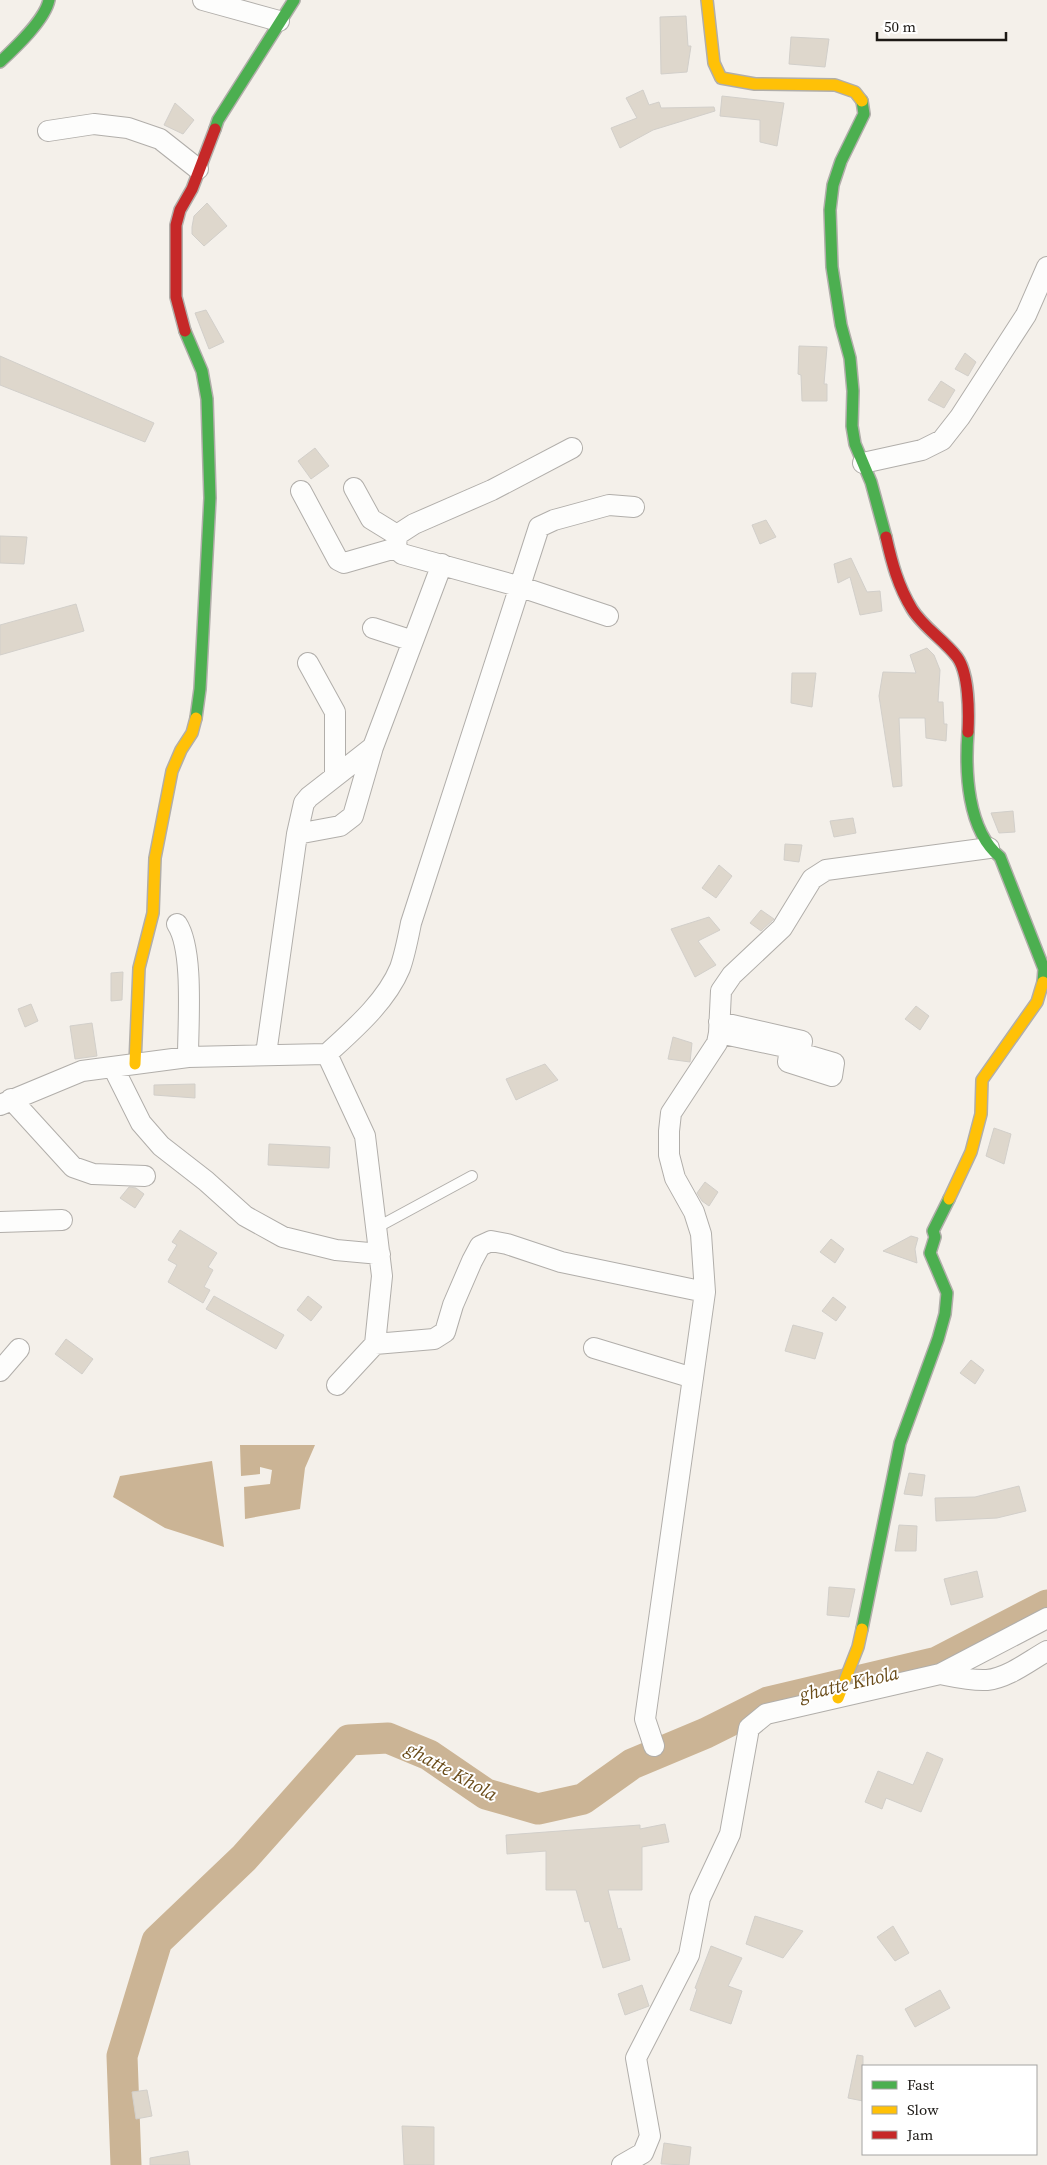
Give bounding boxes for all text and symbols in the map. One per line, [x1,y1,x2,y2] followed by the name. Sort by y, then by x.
[877,10,1006,42] scale bar
[884,16,916,37] text: 50 m
[796,1659,901,1707] water label: ghatte Khola
[401,1735,503,1807] water label: ghatte Khola
[862,2065,1037,2155] legend
[907,2074,934,2095] text: Fast
[907,2099,939,2120] text: Slow
[906,2124,934,2145] text: Jam

